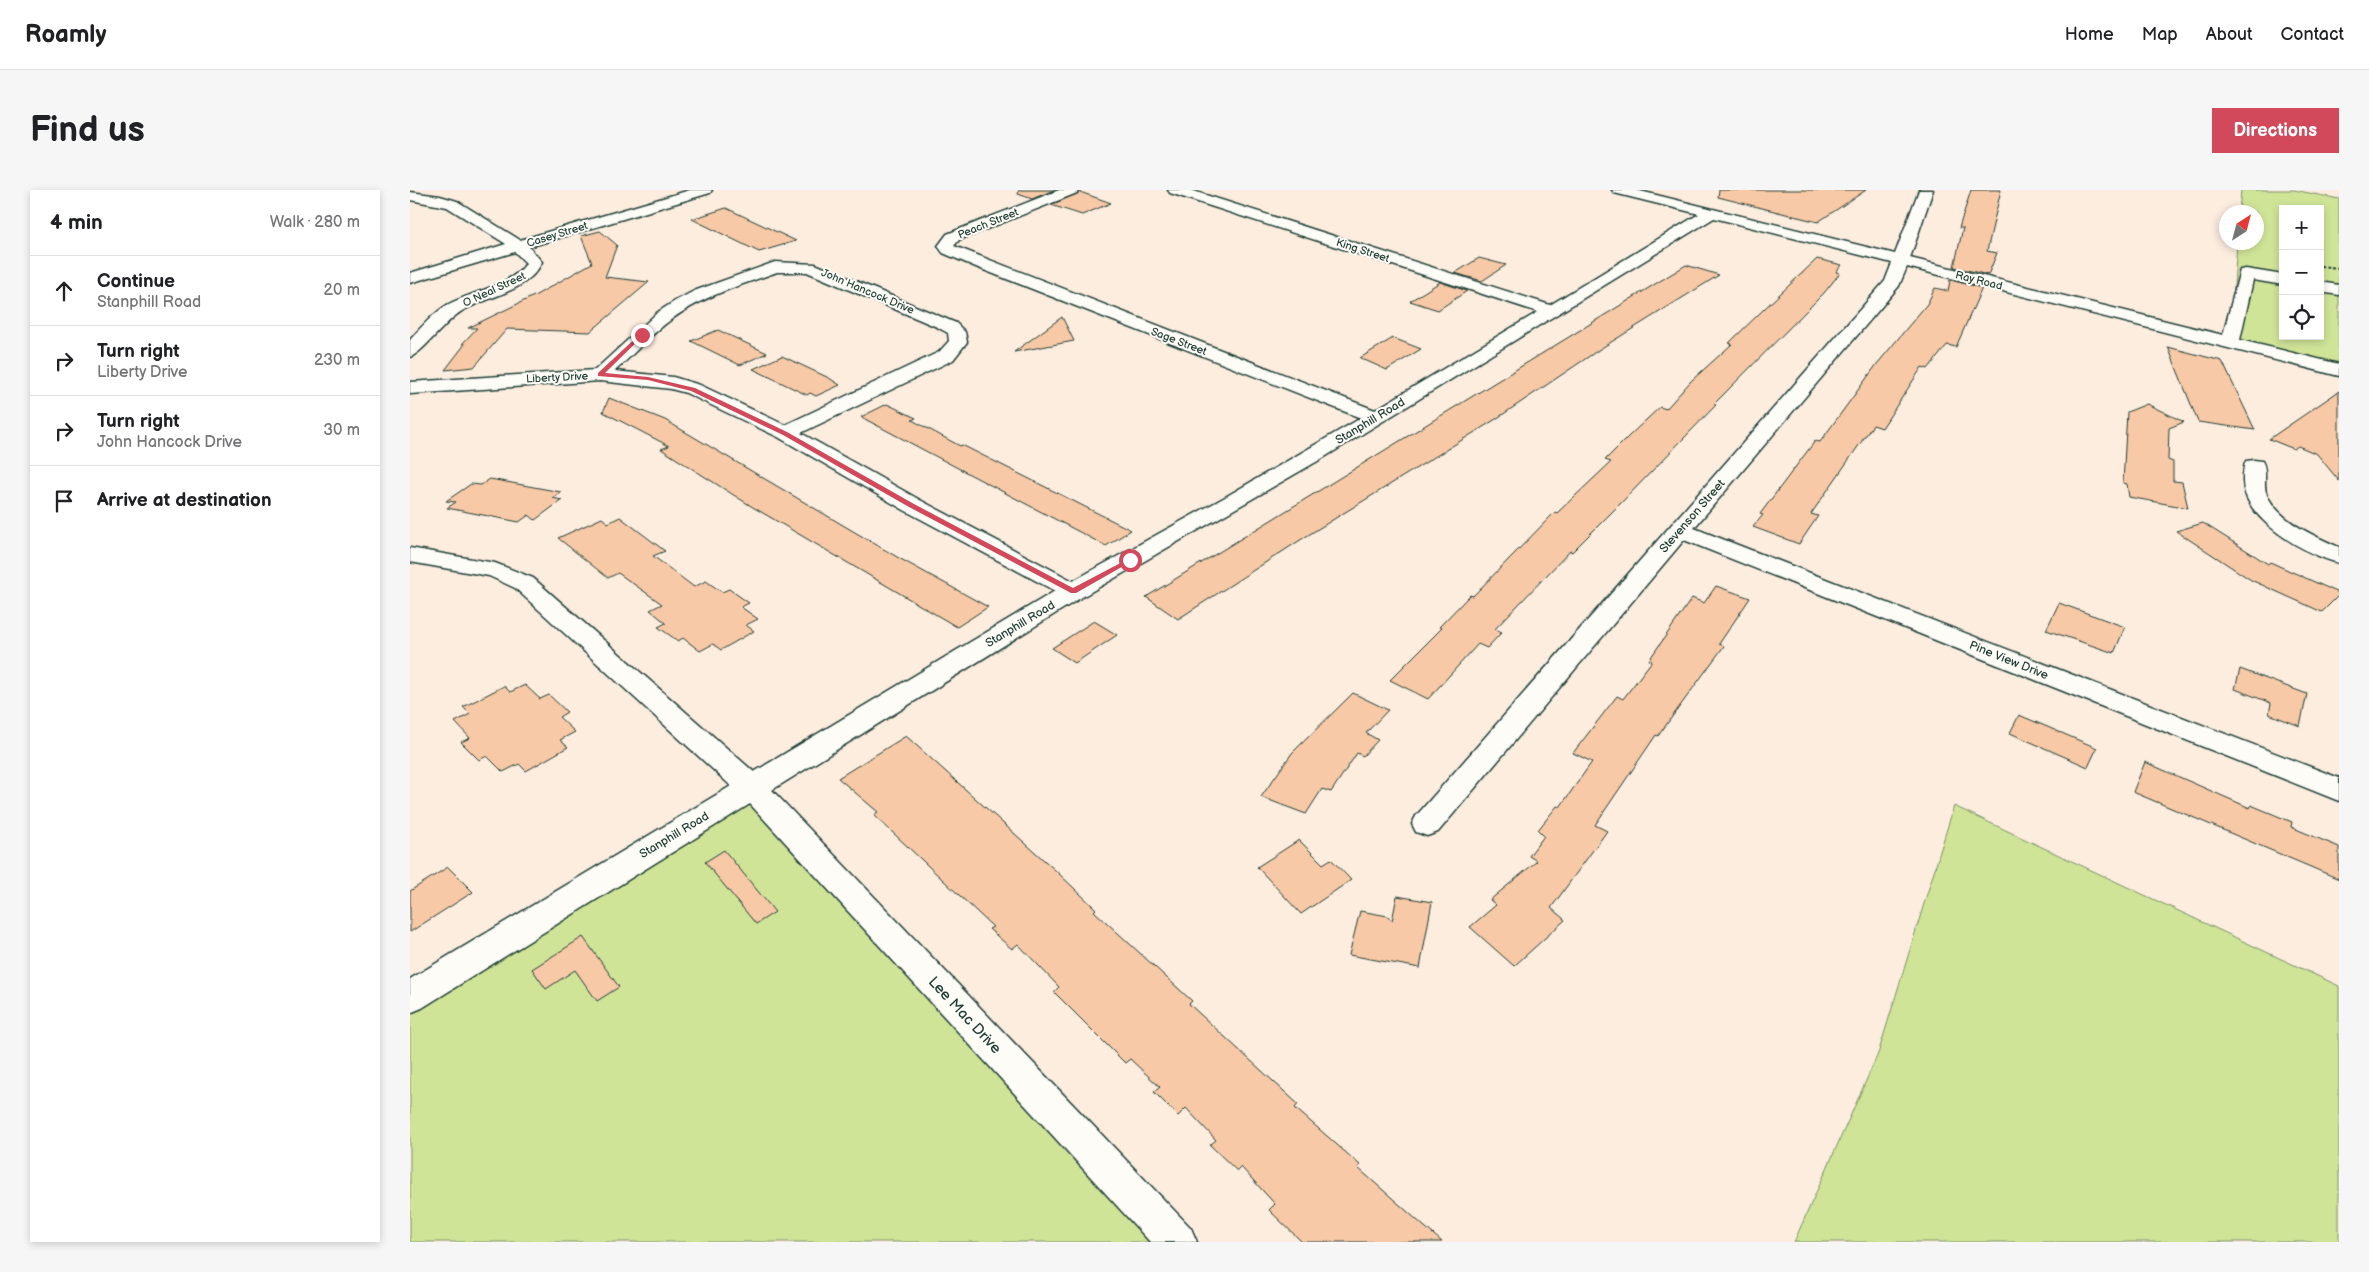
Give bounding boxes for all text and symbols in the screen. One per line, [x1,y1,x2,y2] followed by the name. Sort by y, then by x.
[25,20,106,49] text: Roamly
[2065,24,2114,45] text: Home
[2142,24,2178,45] text: Map
[2206,24,2253,45] text: About
[2281,24,2344,45] text: Contact
[2212,108,2339,153] button: Directions
[30,109,145,152] text: Find us
[956,205,1021,242] street label: Peach Street
[2219,205,2264,250] north arrow
[2279,205,2324,340] map controls
[2279,205,2324,250] button: +
[50,210,103,235] text: 4 min
[270,213,360,232] text: Walk · 280 m
[525,219,590,250] street label: Casey Street
[1335,236,1392,265] street label: King Street
[2279,250,2324,295] button: −
[819,266,917,317] street label: John Hancock Drive
[1954,268,2004,293] street label: Ray Road
[461,269,528,310] street label: O Neal Street
[97,270,175,293] text: Continue
[50,277,78,305] icon: ahead
[324,281,360,300] text: 20 m
[97,293,201,312] text: Stanphill Road
[2279,295,2324,340] button: locate
[631,324,654,347] route end
[1149,325,1209,358] street label: Sage Street
[97,340,180,363] text: Turn right
[50,347,78,375] icon: right
[314,351,360,370] text: 230 m
[97,363,187,382] text: Liberty Drive
[526,369,589,386] street label: Liberty Drive
[1333,395,1408,448] street label: Stanphill Road
[97,410,180,433] text: Turn right
[50,417,78,445] icon: right
[323,421,360,440] text: 30 m
[97,433,242,452] text: John Hancock Drive
[1656,476,1729,556] street label: Stevenson Street
[50,487,78,515] icon: arrive
[97,489,272,512] text: Arrive at destination
[1119,549,1142,572] route start
[983,598,1058,651] street label: Stanphill Road
[1967,638,2051,683] street label: Pine View Drive
[637,809,712,862] street label: Stanphill Road
[924,973,1005,1058] street label: Lee Mac Drive

